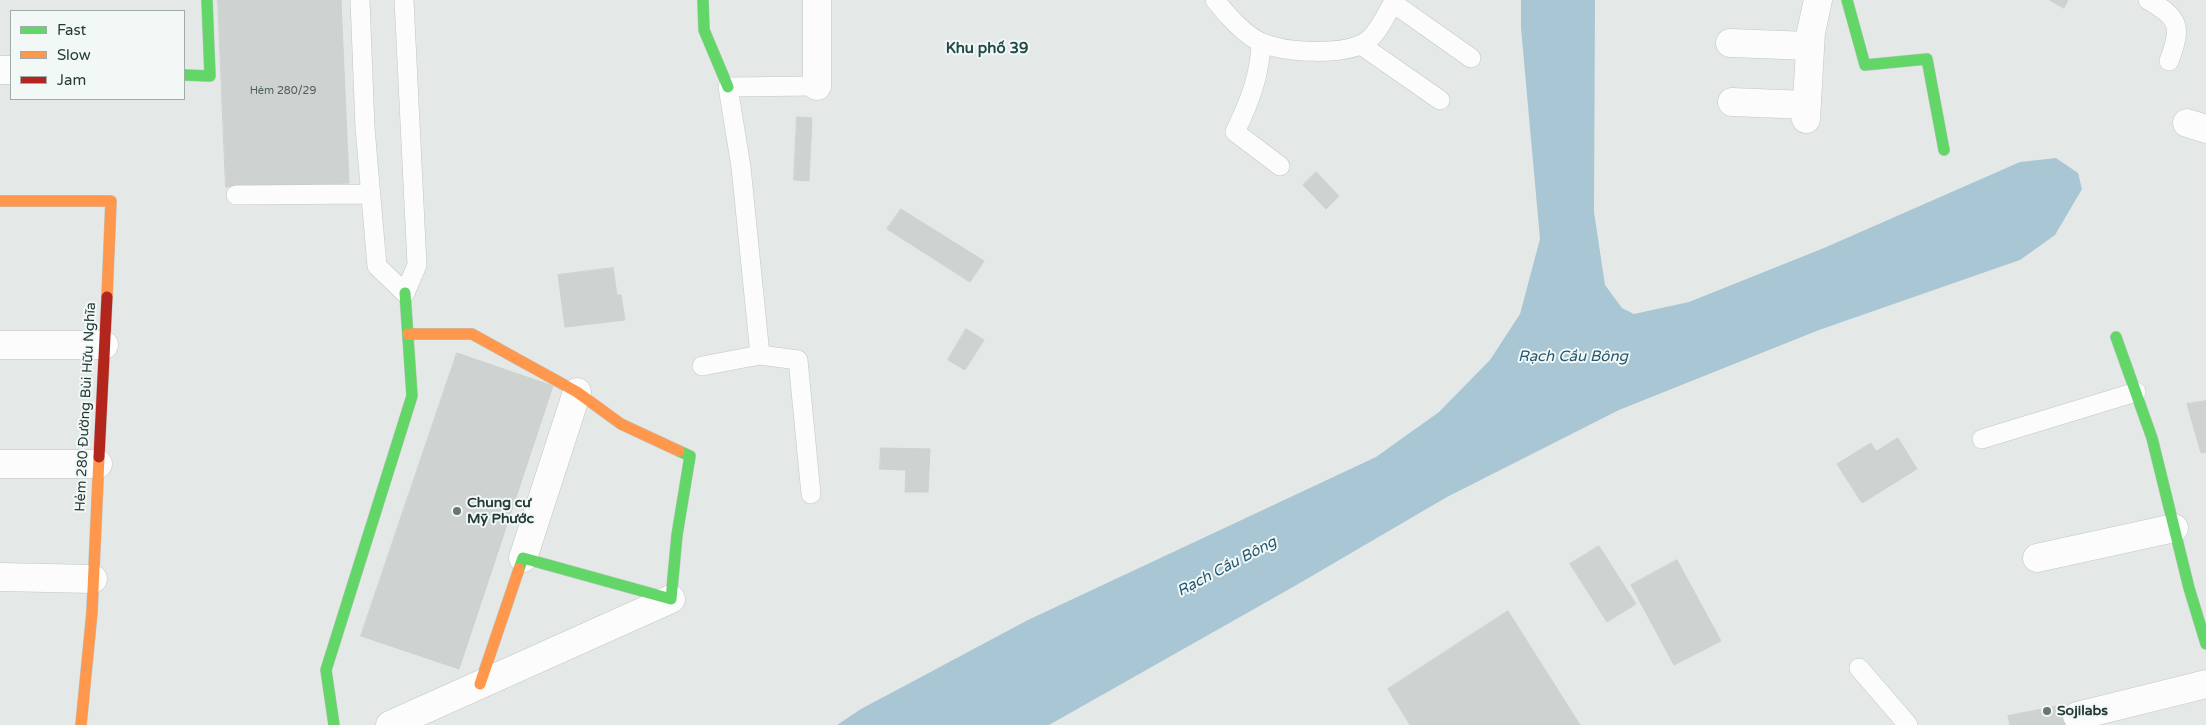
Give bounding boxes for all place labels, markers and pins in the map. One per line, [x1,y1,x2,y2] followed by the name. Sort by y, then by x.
[467,495,534,528] place label: Chung cư Mỹ Phước
[451,505,463,517] marker: Chung cư Mỹ Phước
[2057,703,2108,719] place label: Sojilabs
[2041,705,2053,717] marker: Sojilabs

